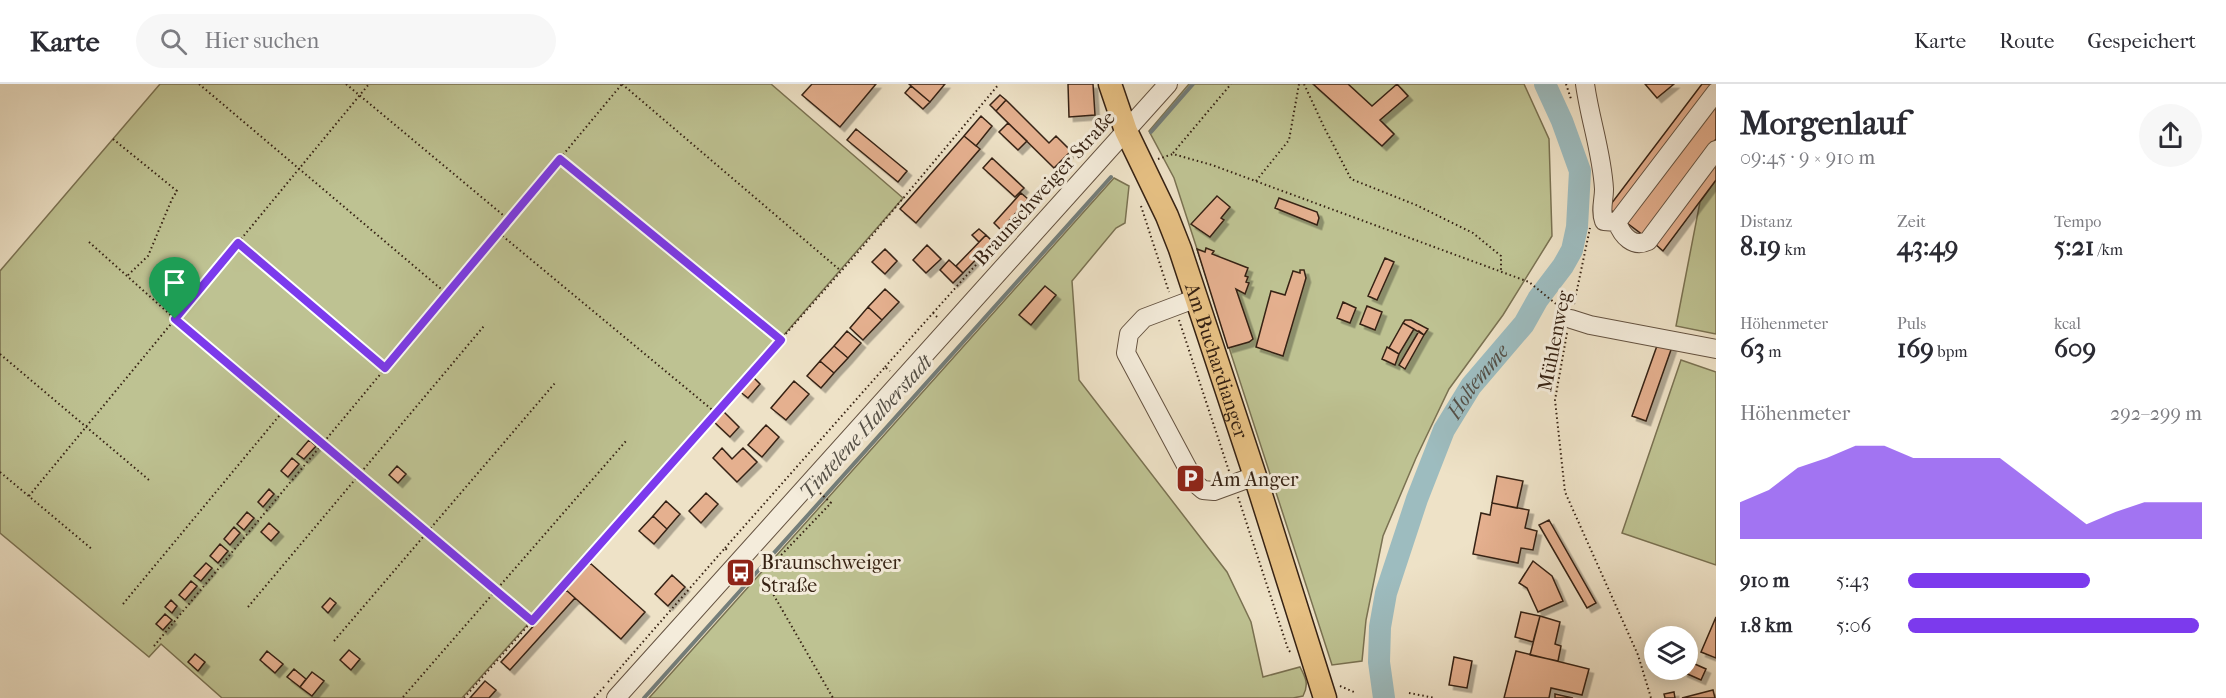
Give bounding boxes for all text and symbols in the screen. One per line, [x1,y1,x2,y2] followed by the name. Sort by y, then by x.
[136,14,556,68] search box
[30,25,100,58] text: Karte
[157,25,190,58] icon: search
[205,28,319,54] text: Hier suchen
[1914,29,1966,53] text: Karte
[1999,29,2054,53] text: Route
[2087,29,2196,53] text: Gespeichert
[1740,104,1907,143] text: Morgenlauf
[2139,104,2202,167] button: share
[969,106,1120,270] street label: Braunschweiger Straße
[1740,146,1875,169] text: 09:45 · 9 × 910 m
[1740,212,1792,231] text: Distanz
[1897,212,1926,231] text: Zeit
[2054,212,2101,231] text: Tempo
[1740,231,1781,262] text: 8.19
[1897,231,1958,262] text: 43:49
[2054,231,2094,262] text: 5:21
[1781,240,1806,259] text: km
[2094,240,2123,259] text: /km
[149,257,200,319] pin
[158,266,191,299] icon: arrive
[1180,279,1253,442] street label: Am Buchardianger
[1533,288,1576,393] street label: Mühlenweg
[1740,314,1828,333] text: Höhenmeter
[1897,314,1926,333] text: Puls
[2054,314,2081,333] text: kcal
[1740,333,1765,364] text: 63
[1897,333,1934,364] text: 169
[2054,333,2096,364] text: 609
[1441,339,1514,424] water label: Holtemme
[1765,342,1781,361] text: m
[1934,342,1968,361] text: bpm
[795,349,938,504] water label: Tintelene Halberstadt
[1740,402,1850,425] text: Höhenmeter
[2110,402,2202,425] text: 292–299 m
[1174,463,1206,495] parking icon: Am Anger
[1210,468,1299,491] place label: Am Anger
[761,551,901,597] place label: Braunschweiger Straße
[724,557,756,589] bus stop icon: Braunschweiger Straße
[1740,569,1789,592] text: 910 m
[1836,569,1870,592] text: 5:43
[1740,614,1792,637] text: 1.8 km
[1836,614,1871,637] text: 5:06
[1644,626,1698,680] map controls
[1644,626,1698,680] button: layers

